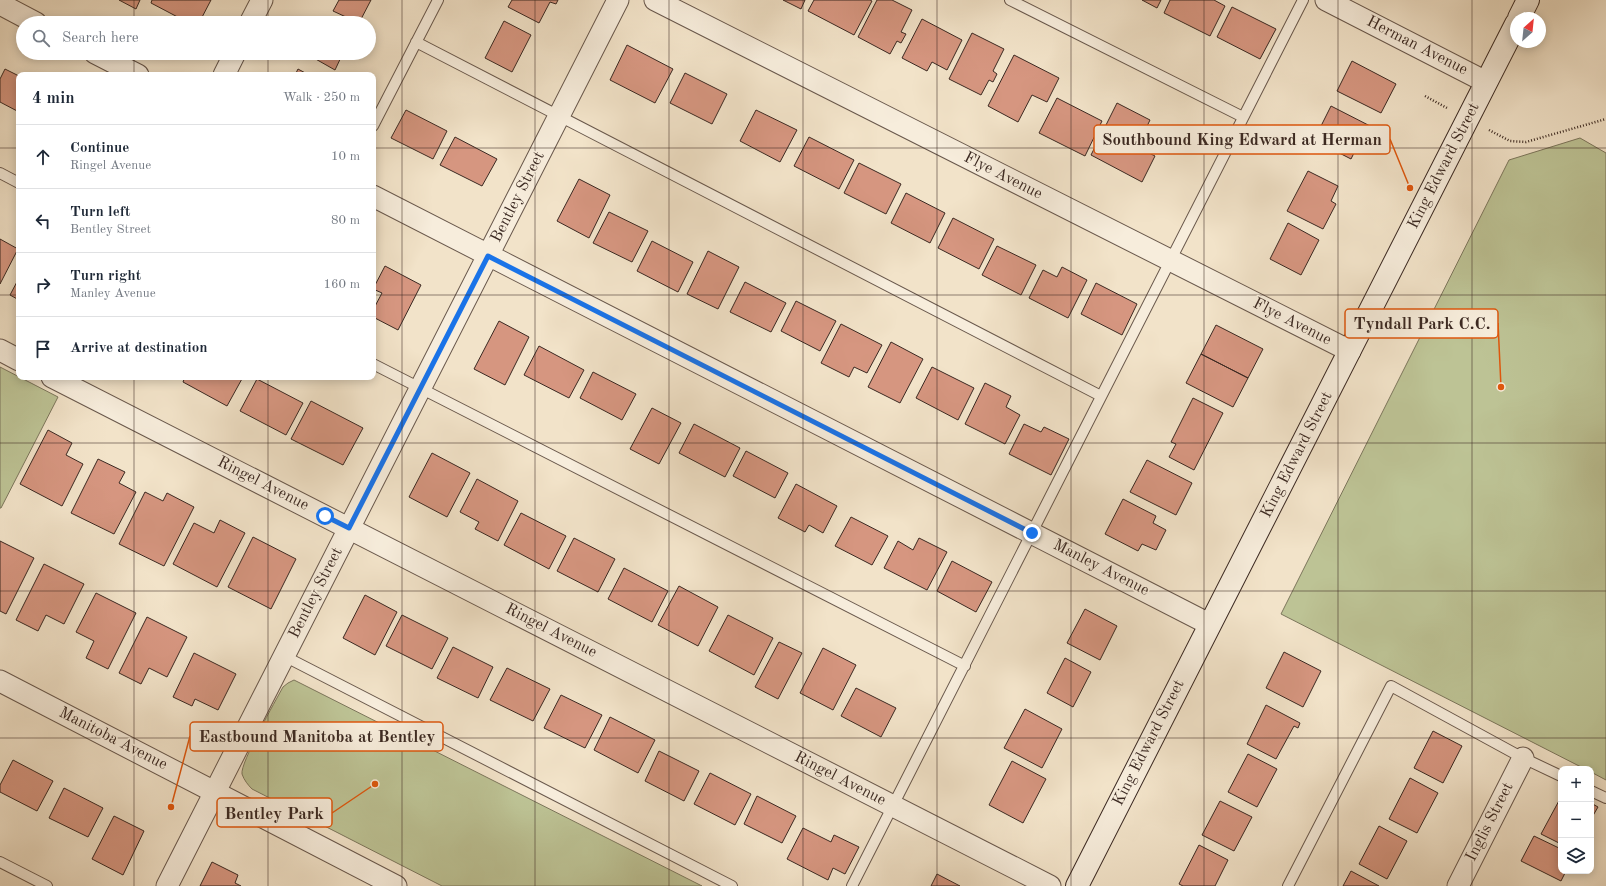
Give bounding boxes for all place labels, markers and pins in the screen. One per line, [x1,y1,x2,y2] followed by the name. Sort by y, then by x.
[1094,125,1390,154] callout: Southbound King Edward at Herman
[1345,309,1498,338] callout: Tyndall Park C.C.
[190,722,443,751] callout: Eastbound Manitoba at Bentley
[217,798,332,827] callout: Bentley Park

